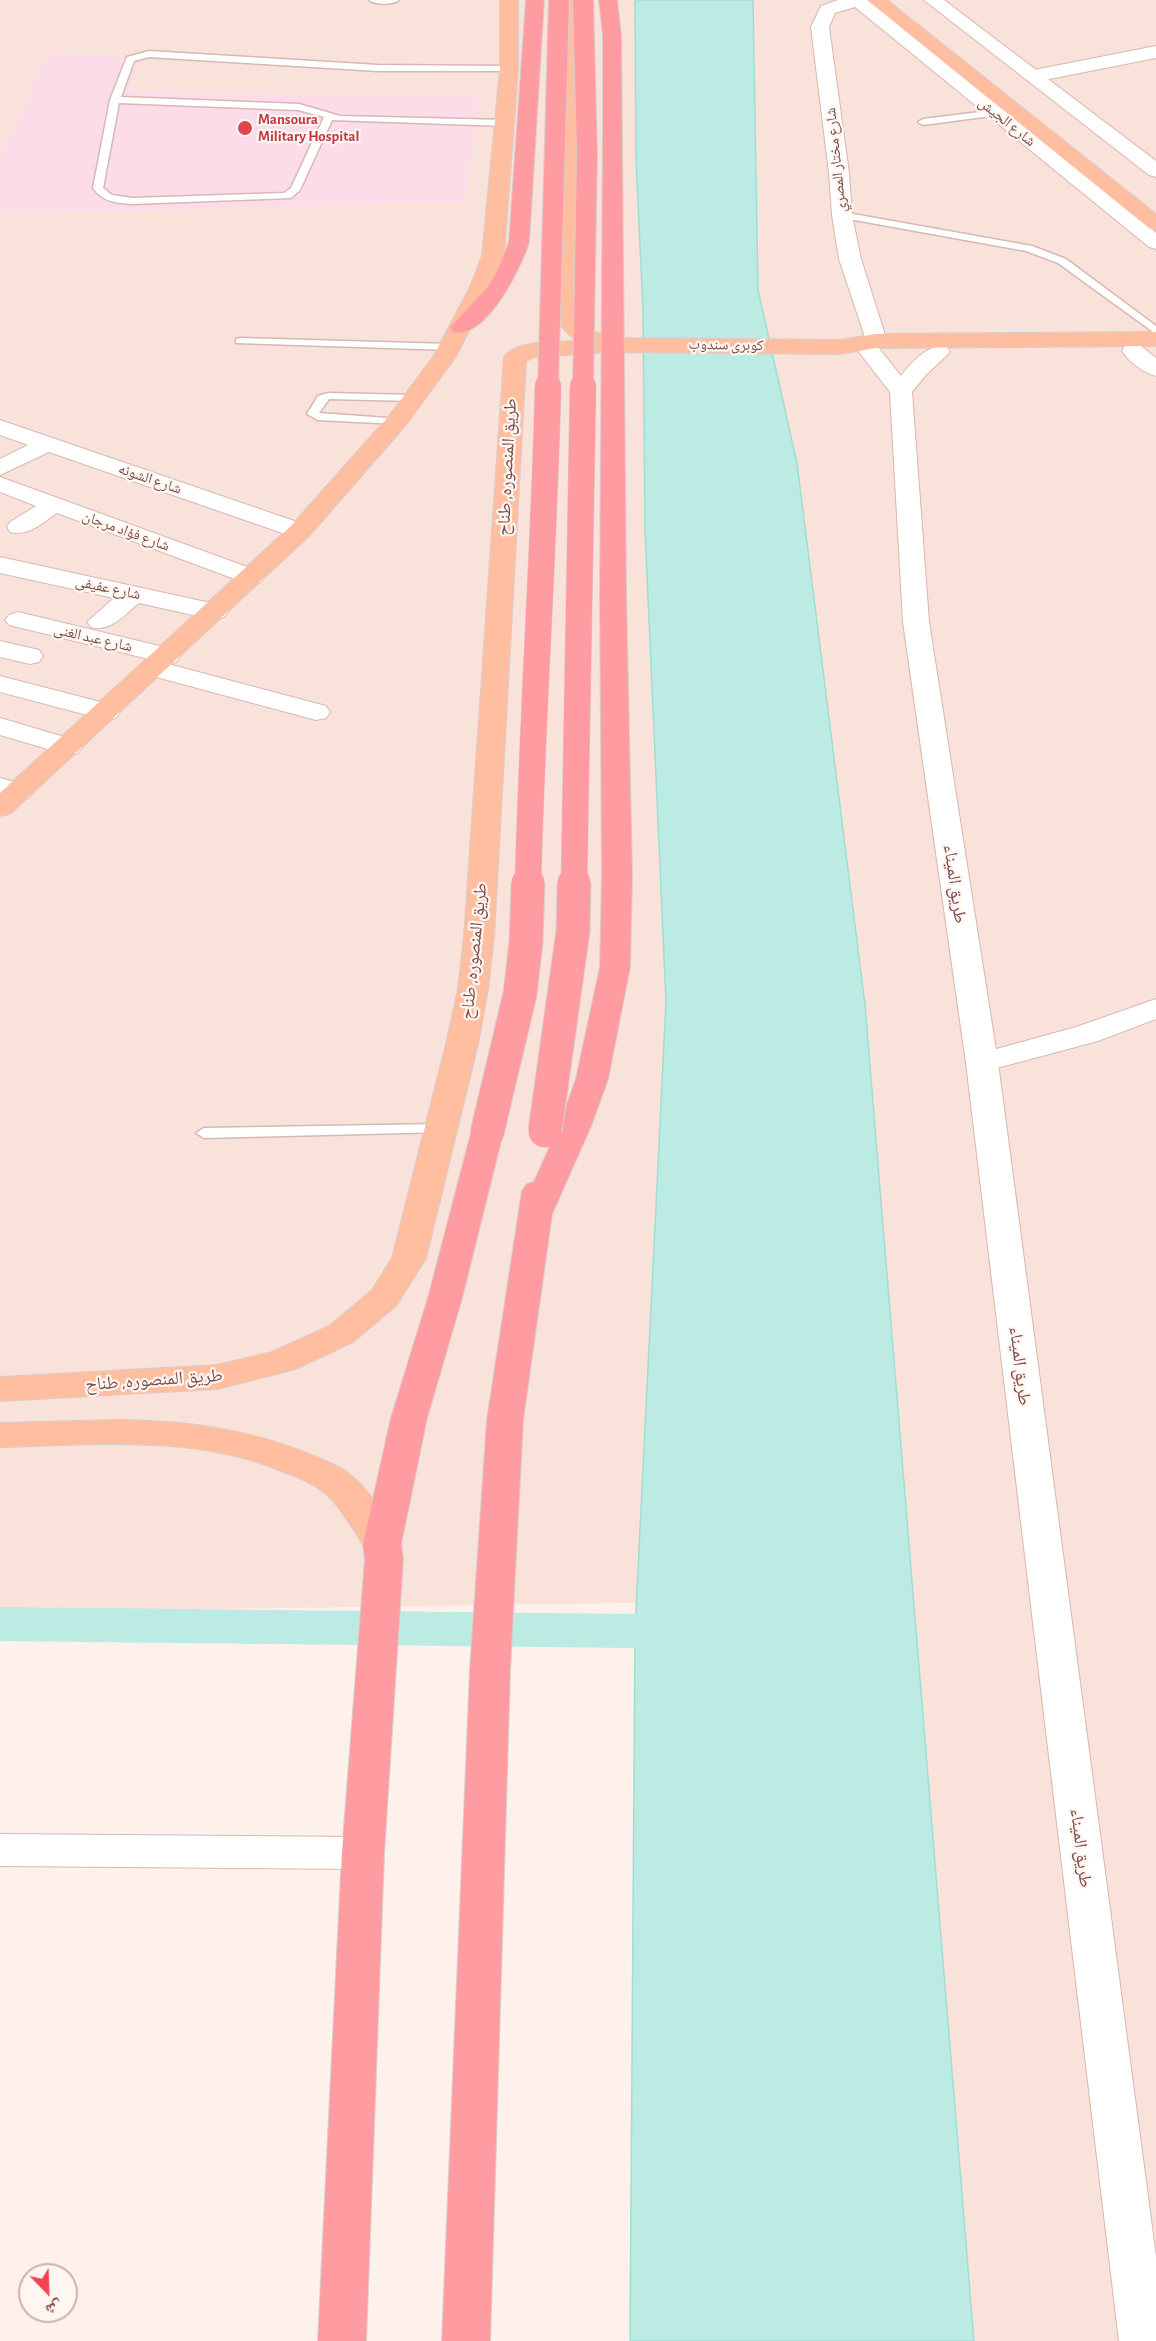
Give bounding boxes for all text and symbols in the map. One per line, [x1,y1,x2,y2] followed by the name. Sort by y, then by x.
[975,93,1039,151] street label: شارع الجيش
[822,107,850,213] street label: شارع مختار المصري
[258,110,359,145] place label: Mansoura Military Hospital
[236,119,254,137] marker: Mansoura Military Hospital
[688,335,764,355] street label: كوبرى سندوب
[493,398,521,536] street label: طريق المنصوره, طناح
[116,460,184,498] street label: شارع الشونه
[80,507,172,555] street label: شارع فؤاد مرجان
[74,572,142,604] street label: شارع عفيفى
[52,620,134,656] street label: شارع عبد الغنى
[939,843,971,925] street label: طريق الميناء
[456,881,492,1021] street label: طريق المنصوره, طناح
[1004,1325,1036,1407] street label: طريق الميناء
[85,1364,223,1396] street label: طريق المنصوره, طناح
[1065,1807,1097,1889] street label: طريق الميناء
[18,2263,78,2323] north arrow
[43,2297,65,2318] text: ش

